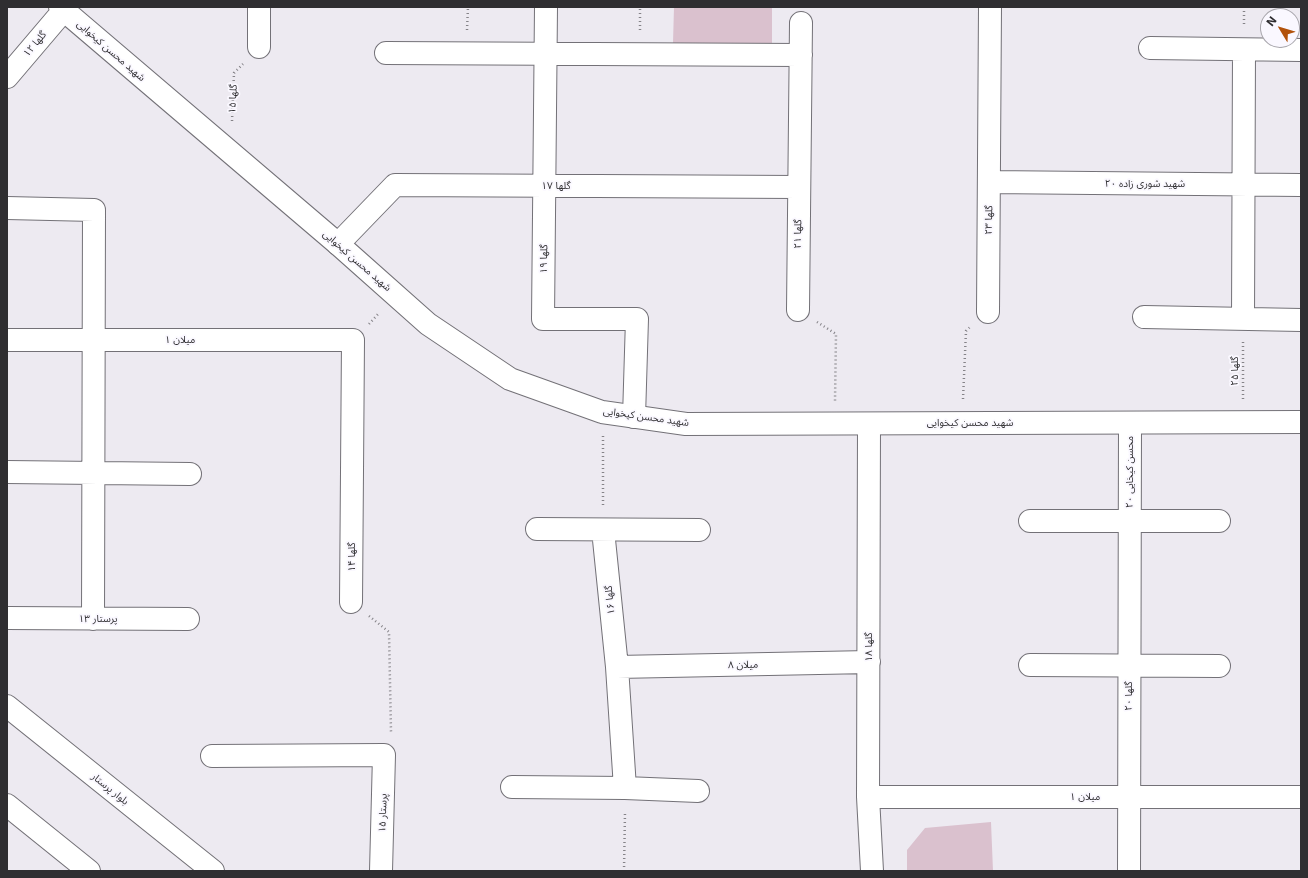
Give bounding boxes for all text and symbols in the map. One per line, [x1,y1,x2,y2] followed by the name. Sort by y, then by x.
[1260,8,1300,48] north arrow
[1263,14,1279,29] text: N
[74,18,148,84] street label: شهید محسن کیخوایی
[21,29,49,59] street label: گلها ۱۲
[226,84,240,114] street label: گلها ۱۵
[1105,178,1185,190] street label: شهید شوری زاده ۲۰
[541,180,571,192] street label: گلها ۱۷
[983,205,995,235] street label: گلها ۲۳
[792,219,804,249] street label: گلها ۲۱
[320,228,394,294] street label: شهید محسن کیخوایی
[538,244,550,274] street label: گلها ۱۹
[165,334,195,346] street label: میلان ۱
[1229,356,1241,386] street label: گلها ۲۵
[602,405,690,429] street label: شهید محسن کیخوایی
[927,417,1013,429] street label: شهید محسن کیخوایی
[1124,436,1136,508] street label: محسن کیخایی ۲۰
[346,542,358,572] street label: گلها ۱۴
[602,585,618,615] street label: گلها ۱۶
[78,613,118,625] street label: پرستار ۱۳
[863,632,875,662] street label: گلها ۱۸
[728,659,758,671] street label: میلان ۸
[1123,681,1135,711] street label: گلها ۲۰
[89,770,131,808] street label: بلوار پرستار
[1070,791,1100,803] street label: میلان ۱
[376,793,390,833] street label: پرستار ۱۵

